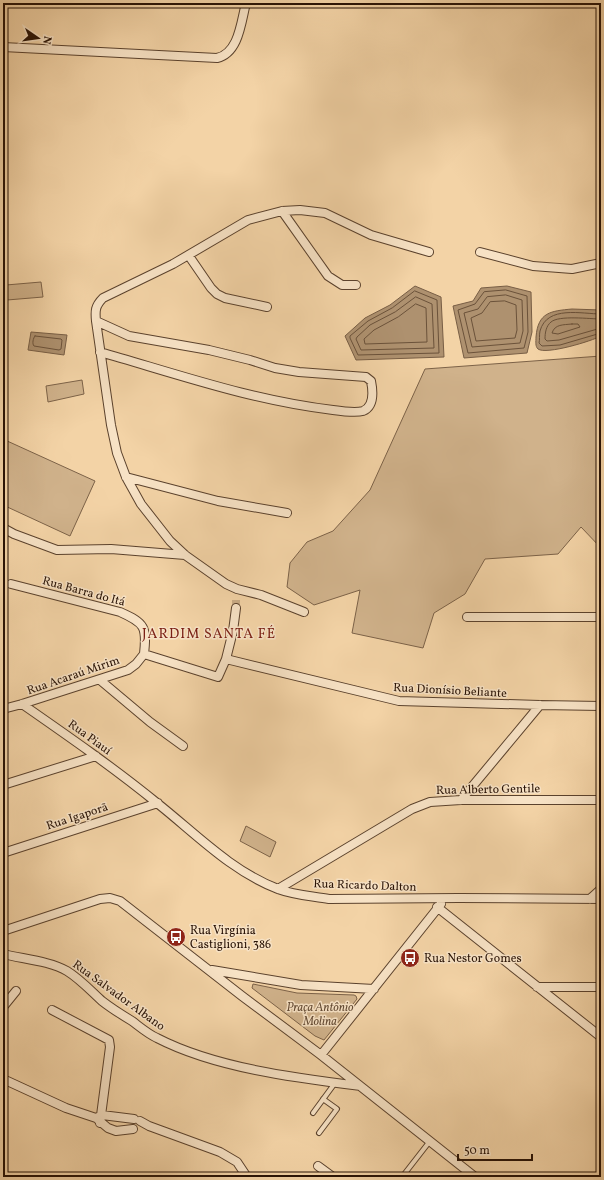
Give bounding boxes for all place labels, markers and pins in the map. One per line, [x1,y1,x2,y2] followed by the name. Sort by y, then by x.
[190,923,271,953] place label: Rua Virgínia Castiglioni, 386
[165,926,187,948] bus stop icon: Rua Virgínia Castiglioni, 386
[399,947,421,969] bus stop icon: Rua Nestor Gomes
[424,951,522,967] place label: Rua Nestor Gomes

